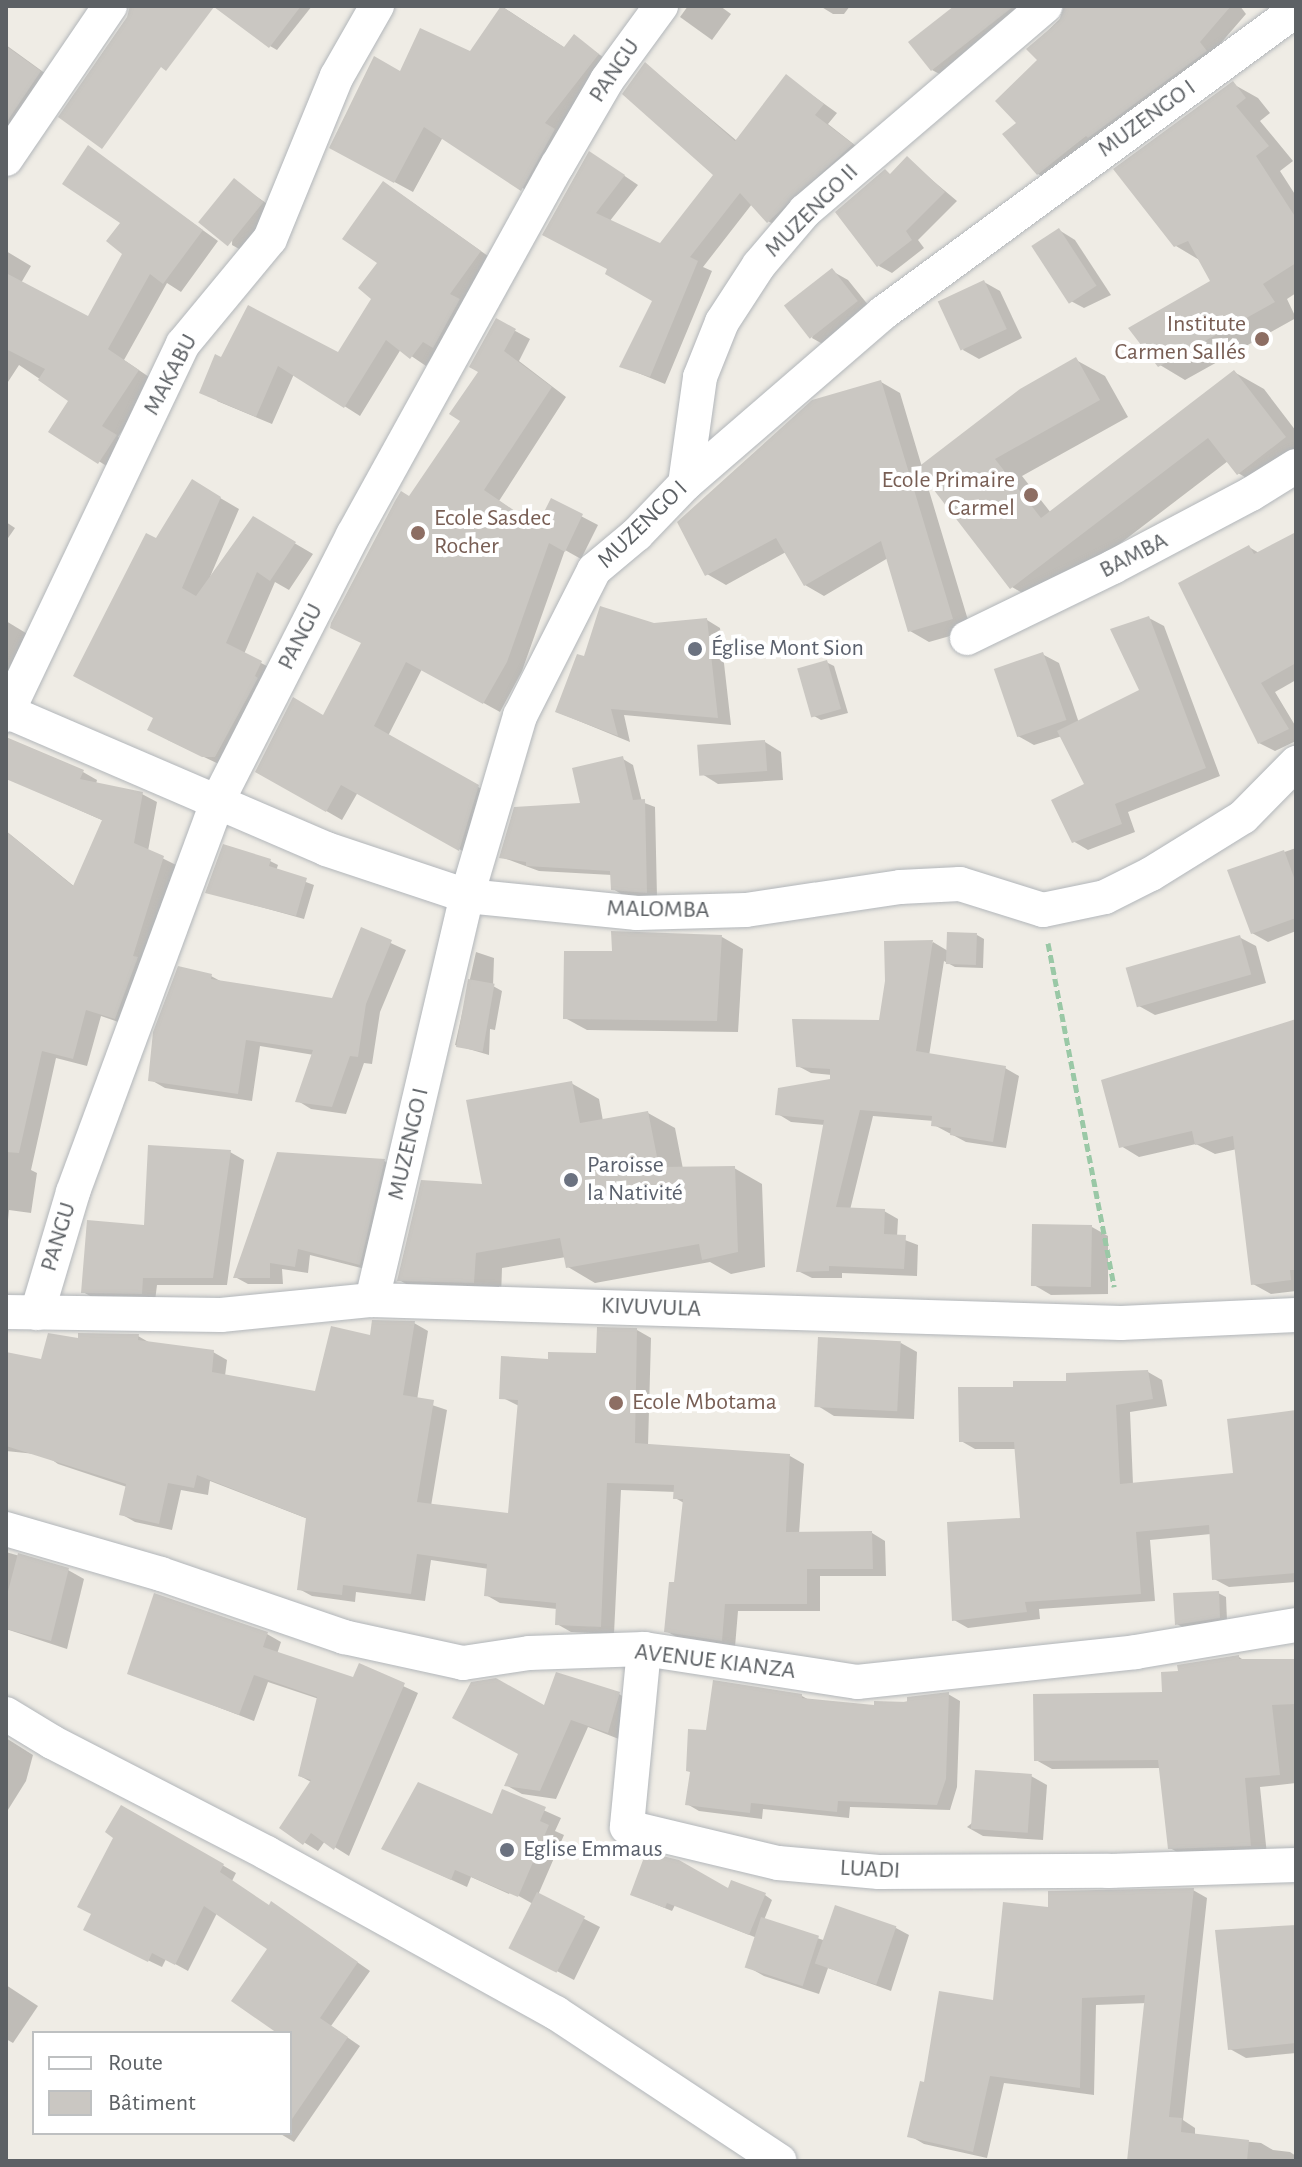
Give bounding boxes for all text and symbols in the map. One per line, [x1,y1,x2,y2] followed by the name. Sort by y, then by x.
[583,34,647,108] street label: PANGU
[1092,74,1202,164] street label: MUZENGO I
[759,158,865,264] street label: MUZENGO II
[1115,311,1246,367] place label: Institute Carmen Sallés
[138,330,204,420] street label: MAKABU
[1253,330,1271,348] marker: Institute Carmen Sallés
[881,467,1015,523] place label: Ecole Primaire Carmel
[592,475,694,575] street label: MUZENGO I
[1022,486,1040,504] marker: Ecole Primaire Carmel
[434,505,550,561] place label: Ecole Sasdec Rocher
[409,524,427,542] marker: Ecole Sasdec Rocher
[1095,527,1173,585] street label: BAMBA
[272,599,330,675] street label: PANGU
[711,635,864,663] place label: Église Mont Sion
[686,640,704,658] marker: Église Mont Sion
[606,895,710,925] street label: MALOMBA
[382,1085,436,1203] street label: MUZENGO I
[587,1152,683,1208] place label: Paroisse la Nativité
[562,1171,580,1189] marker: Paroisse la Nativité
[35,1199,83,1275] street label: PANGU
[600,1292,702,1324] street label: KIVUVULA
[632,1389,777,1417] place label: Ecole Mbotama
[607,1394,625,1412] marker: Ecole Mbotama
[633,1638,797,1686] street label: AVENUE KIANZA
[523,1836,663,1864] place label: Eglise Emmaus
[498,1841,516,1859] marker: Eglise Emmaus
[839,1854,901,1886] street label: LUADI
[32,2031,292,2135] legend
[108,2051,163,2075] text: Route
[108,2091,196,2115] text: Bâtiment

